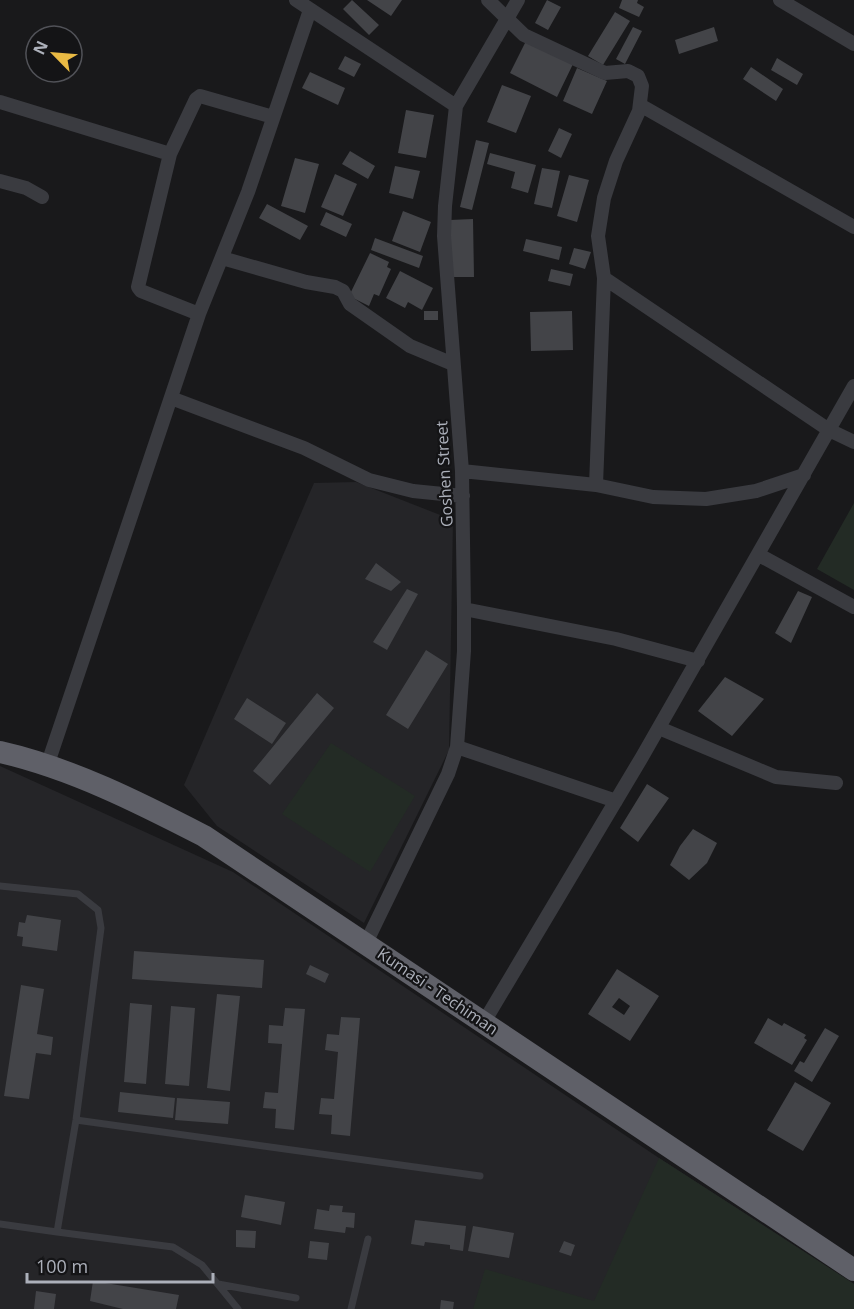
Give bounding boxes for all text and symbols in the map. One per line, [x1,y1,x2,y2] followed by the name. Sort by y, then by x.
[24,24,84,84] north arrow
[28,37,53,58] text: N
[430,420,458,528] street label: Goshen Street
[373,942,503,1040] street label: Kumasi - Techiman
[27,1246,213,1284] scale bar
[36,1254,88,1278] text: 100 m

